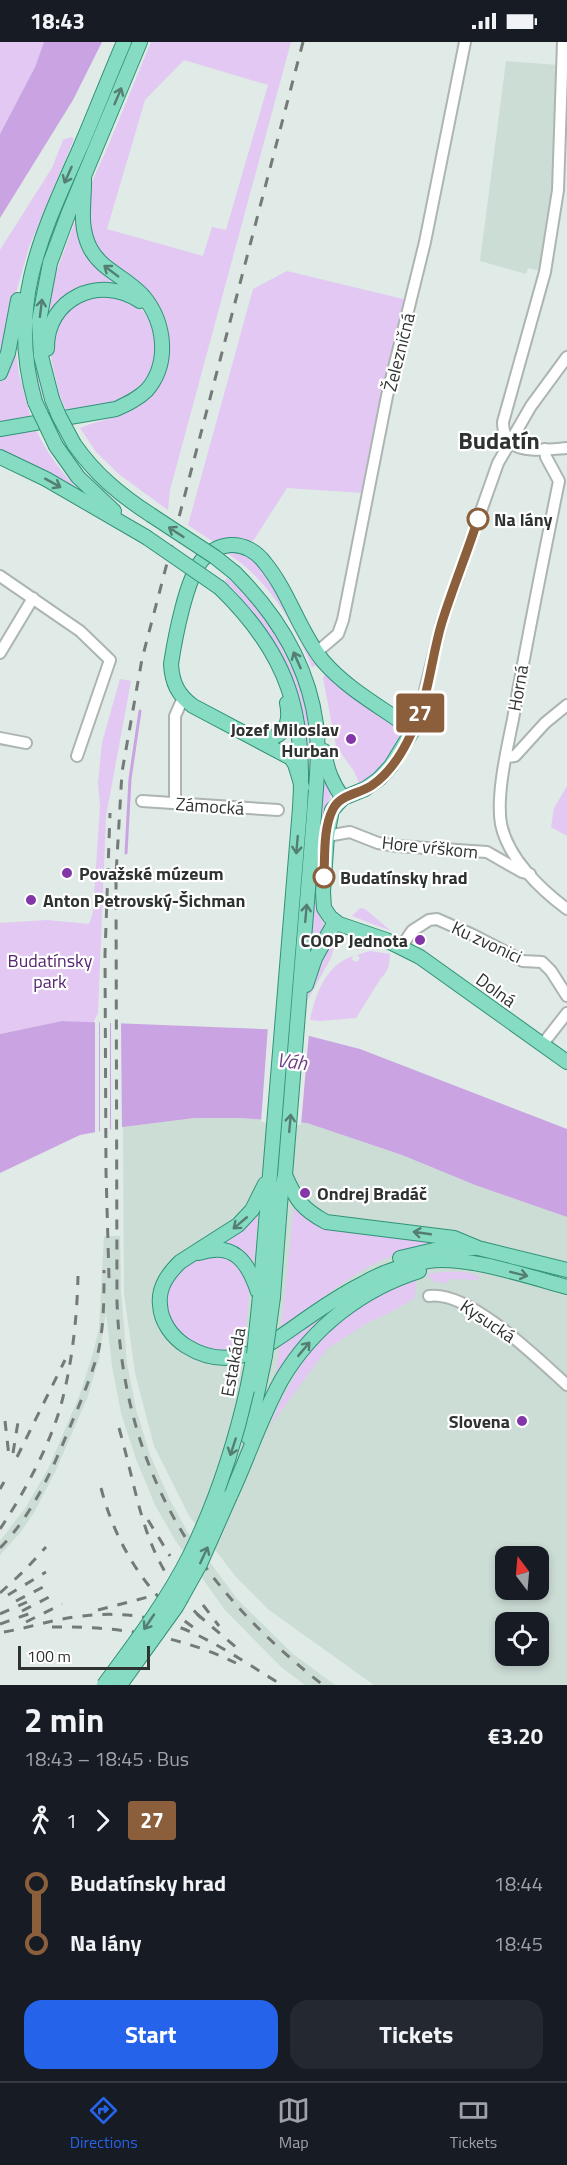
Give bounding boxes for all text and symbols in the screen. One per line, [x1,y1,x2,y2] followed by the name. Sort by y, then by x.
[30,4,85,38] text: 18:43
[113,87,124,105] one-way arrow
[62,165,73,184] one-way arrow
[103,265,119,278] one-way arrow
[35,299,46,319] one-way arrow
[376,310,422,394] street label: Železničná
[458,422,540,458] district label: Budatín
[44,477,61,489] one-way arrow
[494,506,553,533] place label: Na lány
[467,508,489,530] marker: Na lány
[168,525,185,537] one-way arrow
[290,651,302,669] one-way arrow
[501,663,535,713] street label: Horná
[393,694,447,732] line badge: 27
[408,697,432,729] text: 27
[230,716,339,764] place label: Jozef Miloslav Hurban
[344,732,358,746] marker: Jozef Miloslav Hurban
[175,790,245,822] street label: Zámocká
[380,829,480,865] street label: Hore vŕškom
[291,835,302,855] one-way arrow
[79,860,224,887] place label: Považské múzeum
[340,864,468,891] place label: Budatínsky hrad
[60,866,74,880] marker: Považské múzeum
[313,866,335,888] marker: Budatínsky hrad
[43,887,245,914] place label: Anton Petrovský-Šichman
[24,893,38,907] marker: Anton Petrovský-Šichman
[301,903,312,923] one-way arrow
[447,914,527,970] street label: Ku zvonici
[301,927,408,954] place label: COOP Jednota
[413,933,427,947] marker: COOP Jednota
[8,947,93,995] park label: Budatínsky park
[470,966,522,1014] street label: Dolná
[275,1044,310,1078] water label: Váh
[284,1114,295,1134] one-way arrow
[317,1180,427,1207] place label: Ondrej Bradáč
[298,1186,312,1200] marker: Ondrej Bradáč
[232,1216,248,1229] one-way arrow
[413,1227,432,1238] one-way arrow
[509,1269,528,1281] one-way arrow
[455,1293,521,1349] street label: Kysucká
[214,1325,252,1399] street label: Estakáda
[297,1342,311,1357] one-way arrow
[449,1408,510,1435] place label: Slovena
[515,1414,529,1428] marker: Slovena
[227,1437,238,1456] one-way arrow
[495,1546,549,1600] north arrow
[495,1546,549,1666] map controls
[198,1547,210,1565] one-way arrow
[495,1612,549,1666] button: locate
[143,1614,155,1630] one-way arrow
[18,1643,150,1670] scale bar
[27,1644,71,1668] text: 100 m
[24,1695,104,1745] text: 2 min
[488,1719,543,1753] text: €3.20
[24,1743,189,1774] text: 18:43 – 18:45 · Bus
[24,1804,57,1837] icon: walk
[86,1804,119,1837] icon: forward
[140,1804,164,1836] text: 27
[66,1805,77,1836] text: 1
[70,1866,226,1900] text: Budatínsky hrad
[494,1868,543,1899] text: 18:44
[70,1926,142,1960] text: Na lány
[494,1928,543,1959] text: 18:45
[24,2000,278,2069] button: Start
[290,2000,543,2069] button: Tickets
[70,2094,138,2154] tab: Directions
[277,2094,310,2154] tab: Map
[450,2094,497,2154] tab: Tickets

